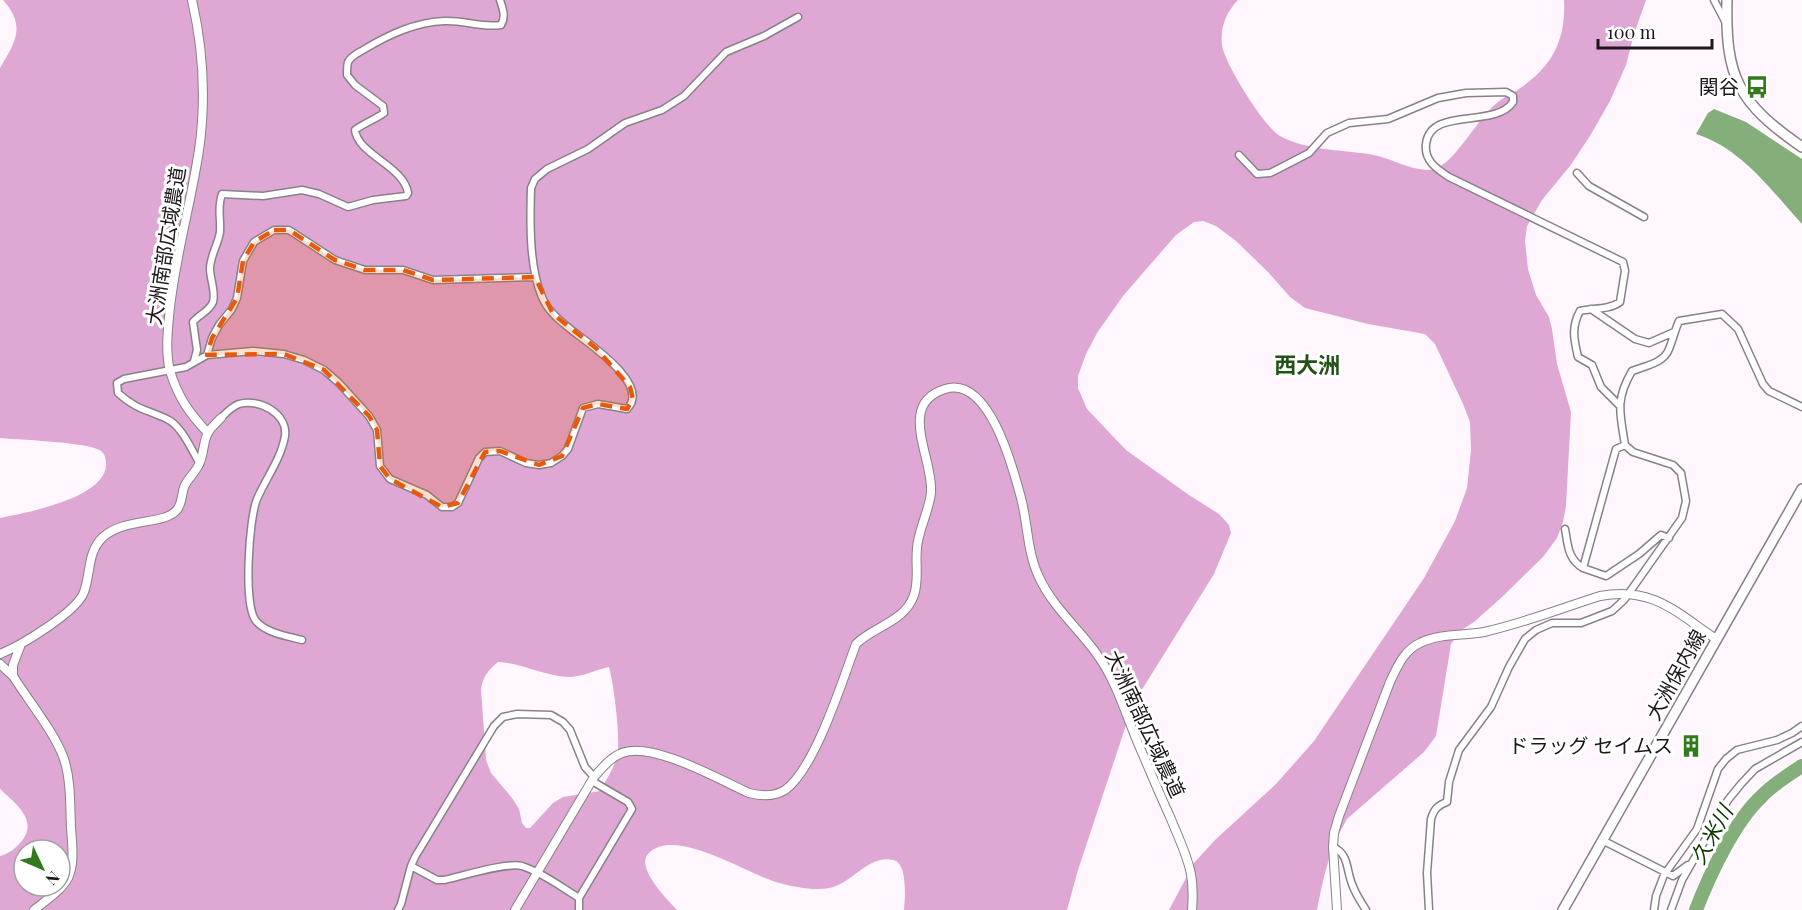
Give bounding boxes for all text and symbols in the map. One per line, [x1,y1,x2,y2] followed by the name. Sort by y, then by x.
[1598,12,1712,50] scale bar
[1607,20,1656,44] text: 100 m
[1699,72,1739,99] place label: 関谷
[1744,74,1770,100] bus stop icon: 関谷
[139,165,190,327] street label: 大洲南部広域農道
[1274,349,1340,379] district label: 西大洲
[1639,624,1711,725] street label: 大洲保内線
[1100,645,1192,802] street label: 大洲南部広域農道
[1508,731,1673,758] place label: ドラッグ セイムス
[1678,733,1704,759] building icon: ドラッグ セイムス
[1683,798,1739,868] water label: 久米川
[12,838,72,898] north arrow
[41,867,65,891] text: N

